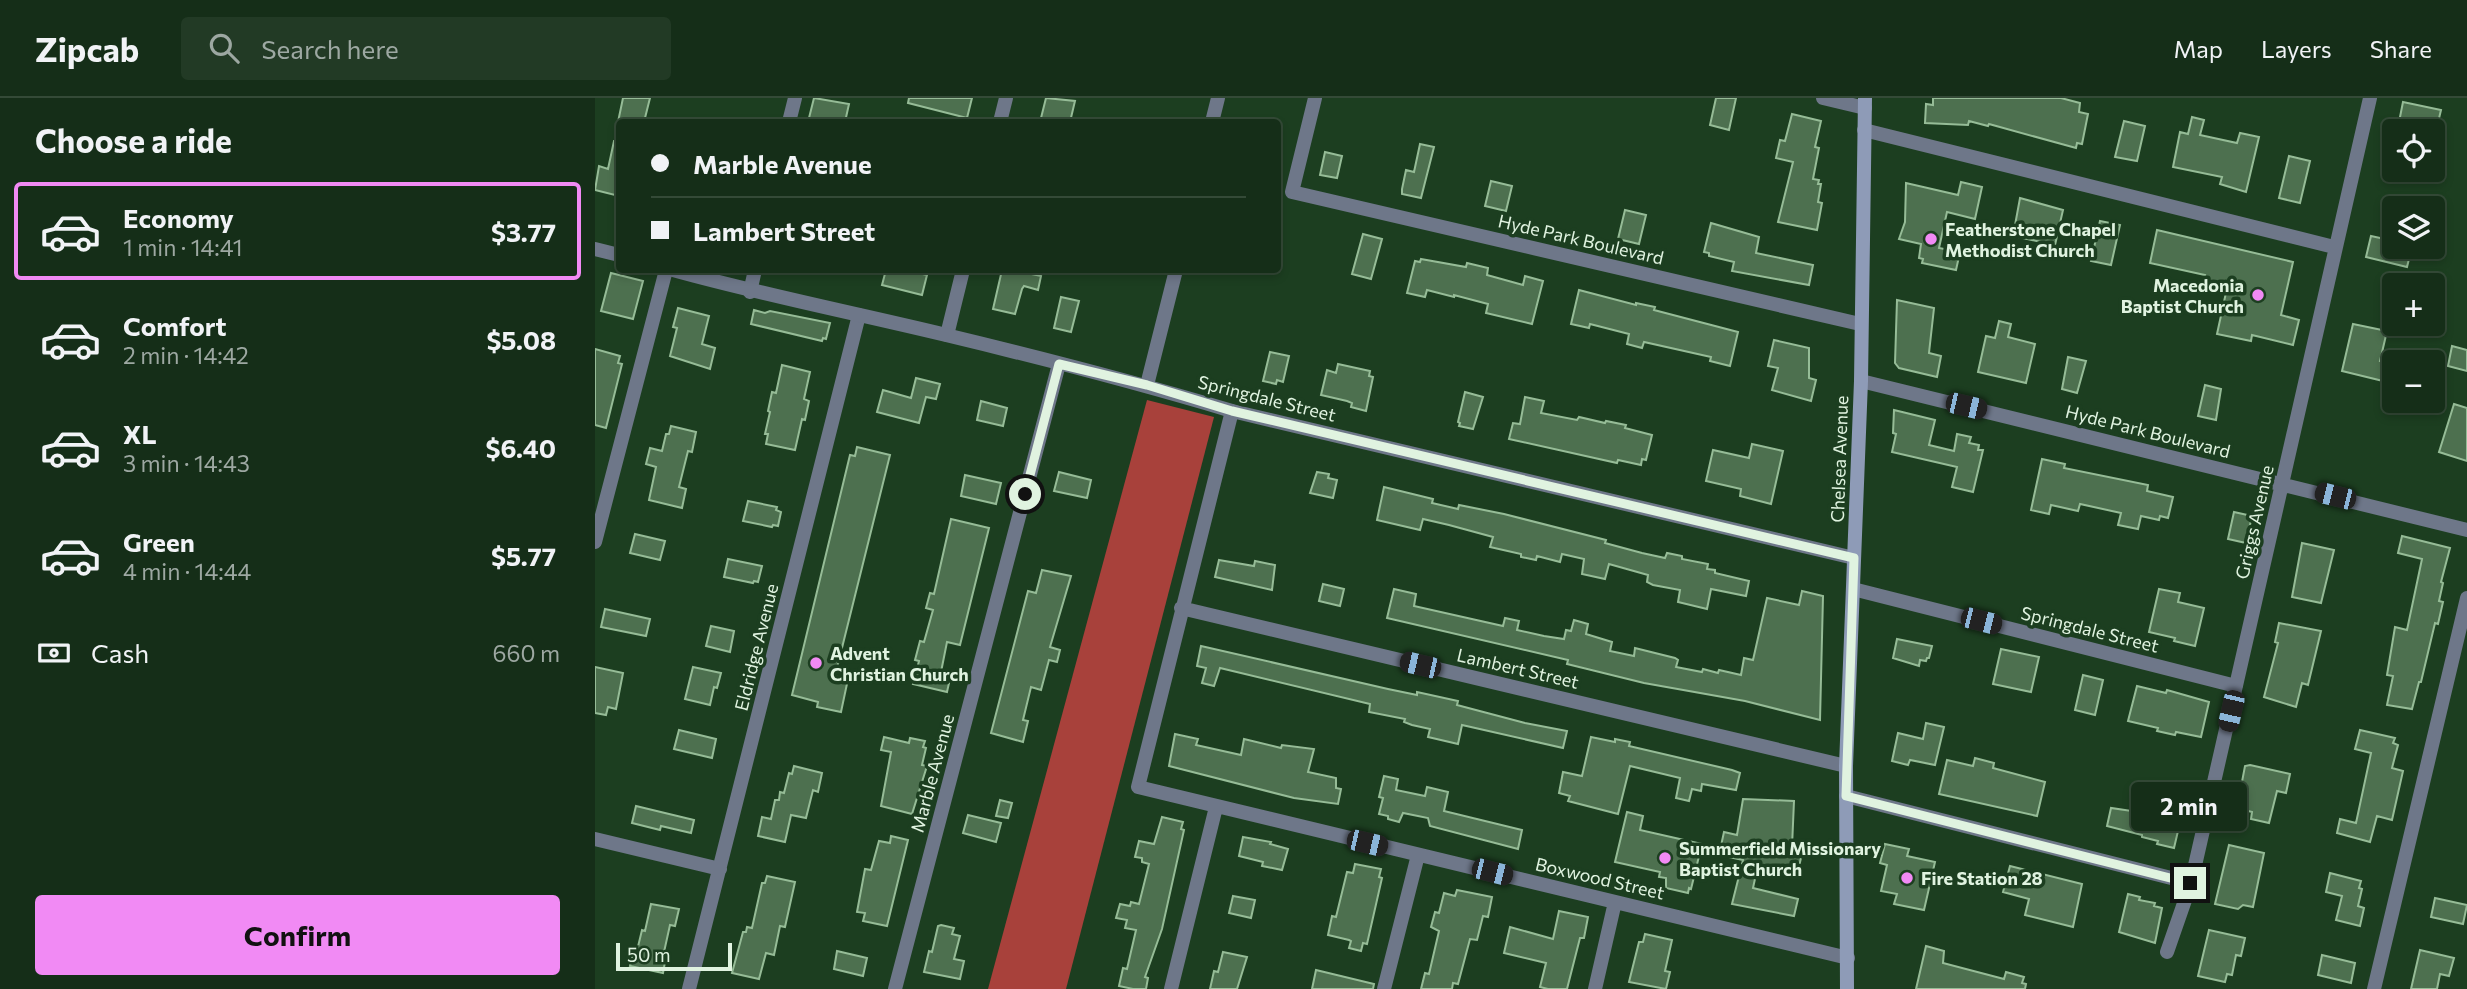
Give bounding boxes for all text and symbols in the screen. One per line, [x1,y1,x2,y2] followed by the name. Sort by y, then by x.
[181,17,671,80] search box
[35,28,139,69] text: Zipcab
[205,29,243,67] icon: search
[261,33,399,64] text: Search here
[2174,34,2223,63] text: Map
[2261,34,2332,63] text: Layers
[2370,34,2432,63] text: Share
[2382,119,2445,413] map controls
[2382,119,2445,182] button: locate
[35,120,232,160] text: Choose a ride
[693,148,872,179] text: Marble Avenue
[2382,196,2445,259] button: layers
[39,200,102,263] icon: car
[123,202,234,233] text: Economy
[1496,209,1666,269] street label: Hyde Park Boulevard
[693,215,875,246] text: Lambert Street
[491,216,556,247] text: $3.77
[1945,218,2116,261] place label: Featherstone Chapel Methodist Church
[1923,231,1939,247] marker: Featherstone Chapel Methodist Church
[123,233,243,261] text: 1 min · 14:41
[2382,273,2445,336] button: +
[2121,274,2244,317] place label: Macedonia Baptist Church
[2250,287,2266,303] marker: Macedonia Baptist Church
[39,308,102,371] icon: car
[123,310,226,341] text: Comfort
[486,324,556,355] text: $5.08
[123,341,249,369] text: 2 min · 14:42
[2382,350,2445,413] button: −
[1196,370,1338,426] street label: Springdale Street
[1944,391,1989,421] car
[1826,395,1852,523] street label: Chelsea Avenue
[2063,400,2233,462] street label: Hyde Park Boulevard
[39,416,102,479] icon: car
[123,418,157,449] text: XL
[485,432,556,463] text: $6.40
[123,449,250,477] text: 3 min · 14:43
[2230,463,2278,581] street label: Griggs Avenue
[1009,478,1041,510] route start
[2313,481,2358,511] car
[39,524,102,587] icon: car
[123,526,195,557] text: Green
[491,540,556,571] text: $5.77
[123,557,251,585] text: 4 min · 14:44
[730,581,782,713] street label: Eldridge Avenue
[2019,601,2161,657] street label: Springdale Street
[1959,606,2004,636] car
[35,634,73,672] icon: cash
[91,637,149,668] text: Cash
[493,639,560,667] text: 660 m
[830,642,969,685] place label: Advent Christian Church
[1455,643,1581,693] street label: Lambert Street
[1398,650,1443,680] car
[808,655,824,671] marker: Advent Christian Church
[2217,688,2246,734] car
[906,711,958,835] street label: Marble Avenue
[2132,782,2248,830] callout: 2 min
[2160,792,2218,820] text: 2 min
[1345,828,1390,858] car
[1679,837,1881,880] place label: Summerfield Missionary Baptist Church
[1657,850,1673,866] marker: Summerfield Missionary Baptist Church
[1533,852,1667,904] street label: Boxwood Street
[1470,857,1515,887] car
[1921,867,2043,889] place label: Fire Station 28
[2174,867,2206,899] route end
[1899,870,1915,886] marker: Fire Station 28
[35,895,560,975] button: Confirm
[616,940,731,972] scale bar
[627,943,671,966] text: 50 m

